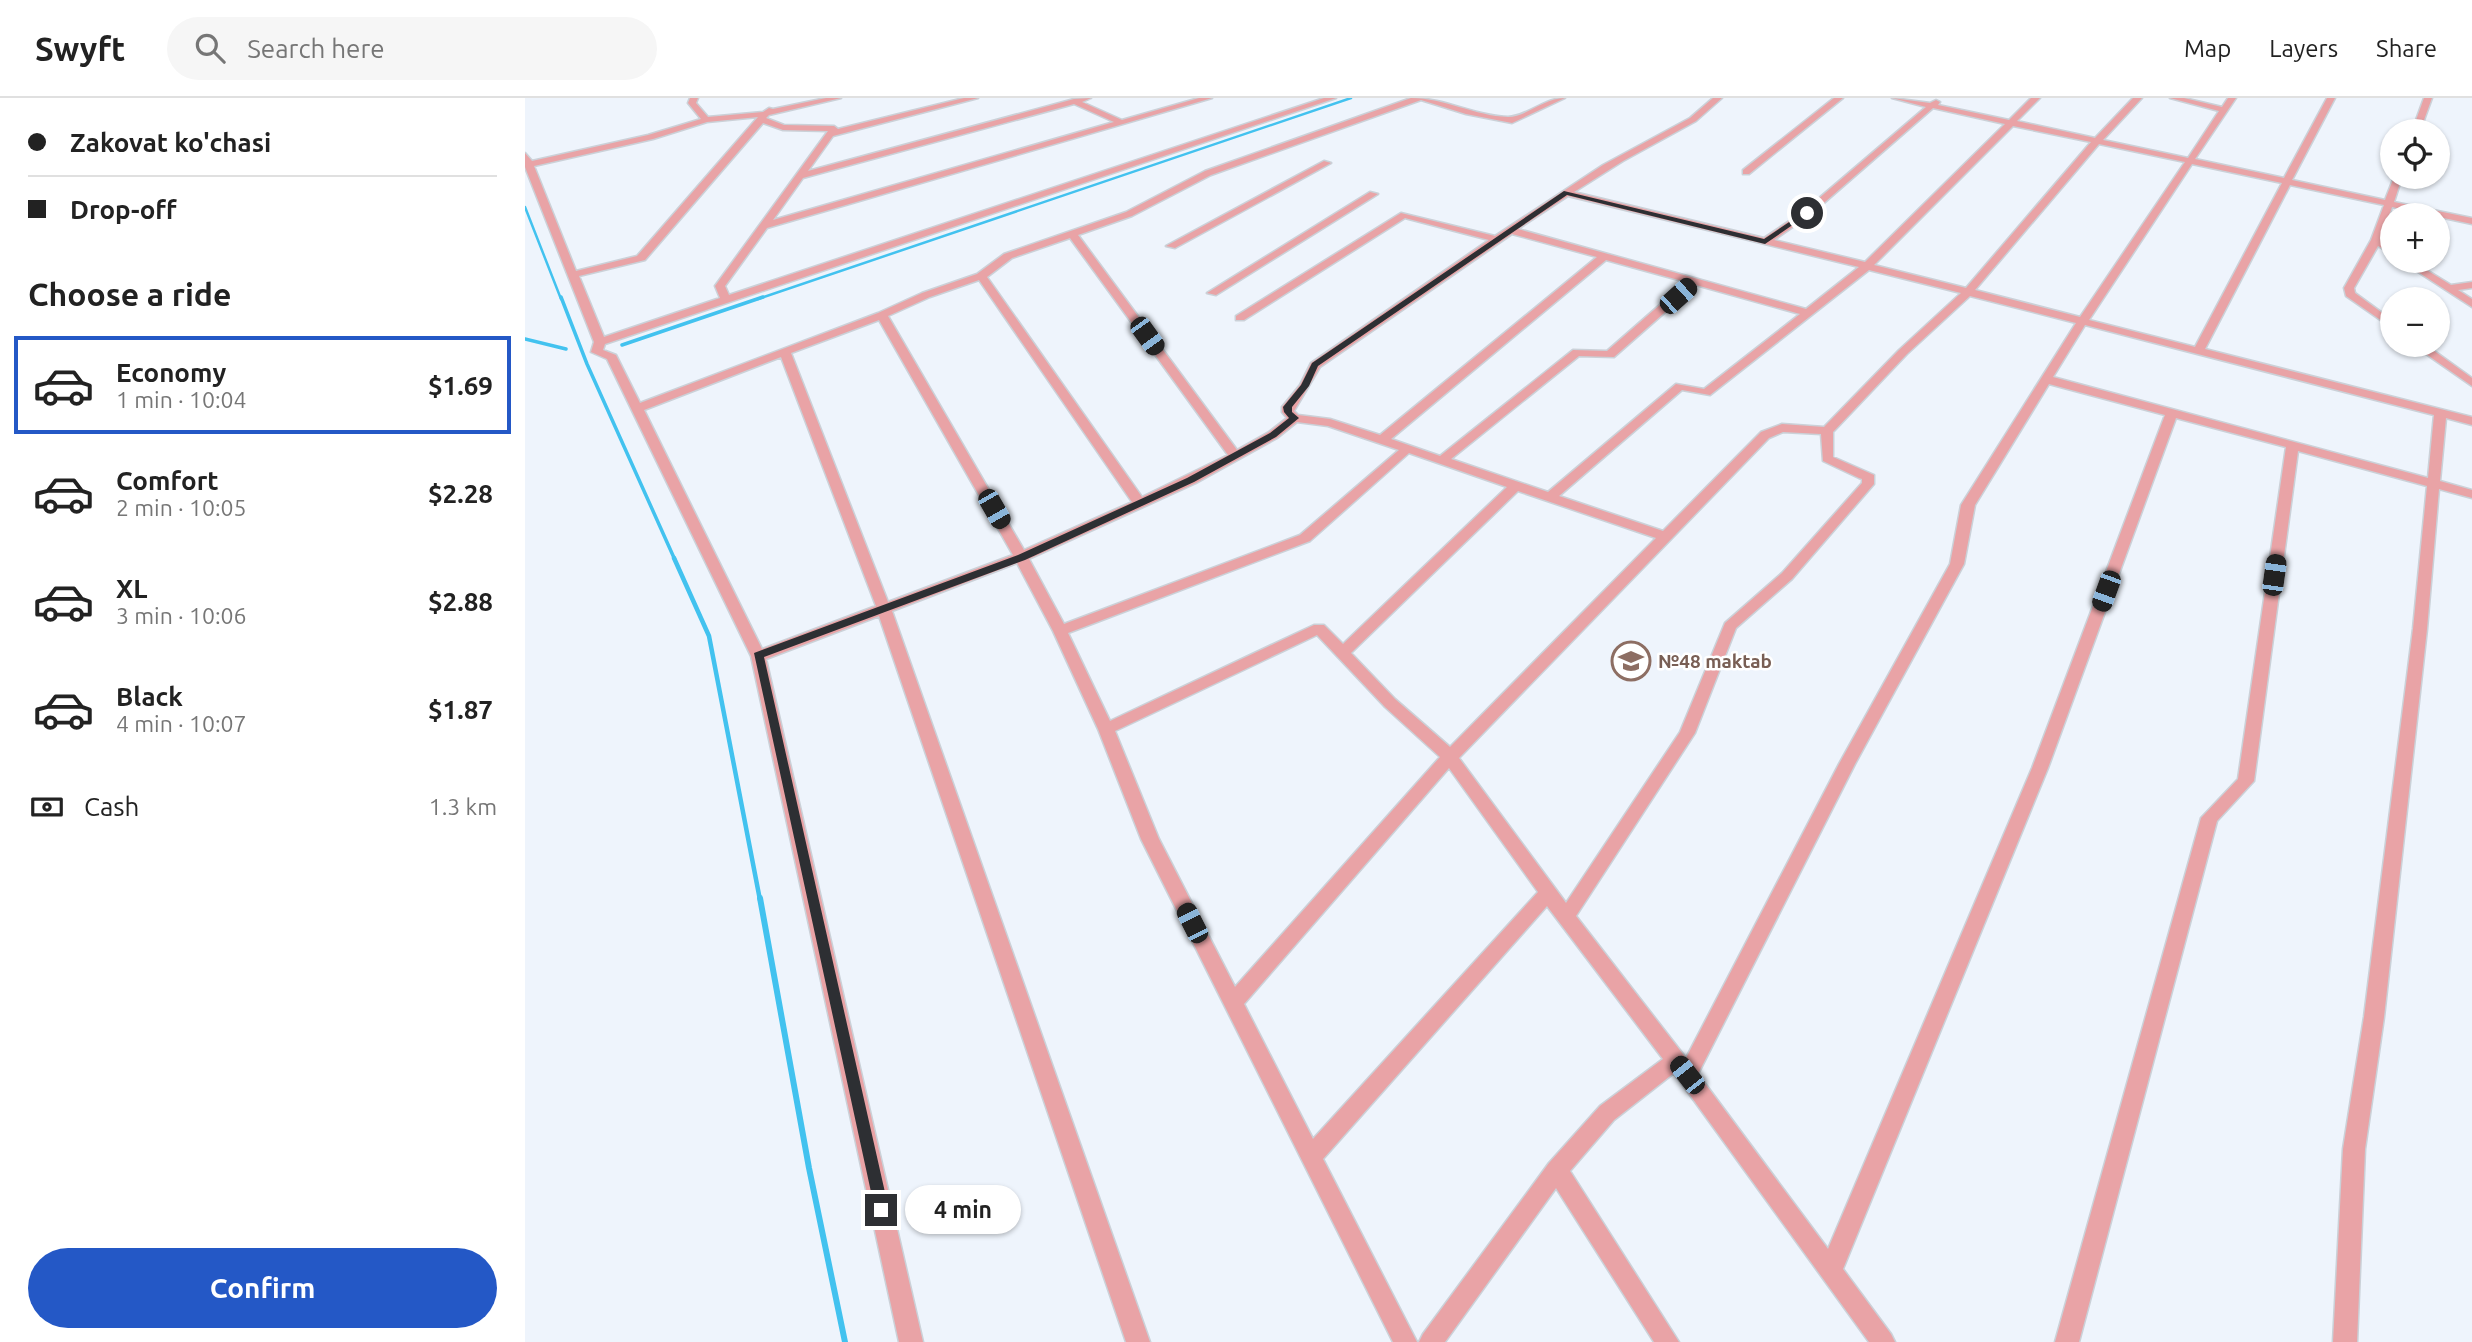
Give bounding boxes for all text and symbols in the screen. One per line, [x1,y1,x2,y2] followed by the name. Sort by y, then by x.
[167,17,657,80] search box
[191,29,229,67] icon: search
[35,30,125,67] text: Swyft
[247,34,385,63] text: Search here
[2184,35,2231,62] text: Map
[2269,35,2338,62] text: Layers
[2376,35,2437,62] text: Share
[2380,119,2450,357] map controls
[2380,119,2450,189] button: locate
[70,128,271,157] text: Zakovat ko'chasi
[70,195,177,224] text: Drop-off
[1791,197,1823,229] route start
[2380,203,2450,273] button: +
[1656,274,1701,318] car
[28,276,231,312] text: Choose a ride
[2380,287,2450,357] button: −
[1127,313,1168,359] car
[32,354,95,417] icon: car
[116,358,226,387] text: Economy
[428,371,493,400] text: $1.69
[116,387,247,412] text: 1 min · 10:04
[32,462,95,525] icon: car
[116,466,219,495] text: Comfort
[428,479,493,508] text: $2.28
[975,486,1014,532] car
[116,495,247,520] text: 2 min · 10:05
[2261,553,2288,597] car
[2089,568,2124,614] car
[32,570,95,633] icon: car
[116,574,147,603] text: XL
[428,587,493,616] text: $2.88
[116,603,247,628] text: 3 min · 10:06
[1610,640,1652,682] school or university icon: №48 maktab
[1658,650,1772,672] place label: №48 maktab
[32,678,95,741] icon: car
[116,682,183,711] text: Black
[428,695,493,724] text: $1.87
[116,711,247,736] text: 4 min · 10:07
[28,788,66,826] icon: cash
[84,792,139,821] text: Cash
[429,794,497,819] text: 1.3 km
[1174,900,1211,946] car
[1666,1052,1709,1098] car
[905,1186,1021,1234] callout: 4 min
[865,1194,897,1226] route end
[934,1197,992,1222] text: 4 min
[28,1248,497,1328] button: Confirm

